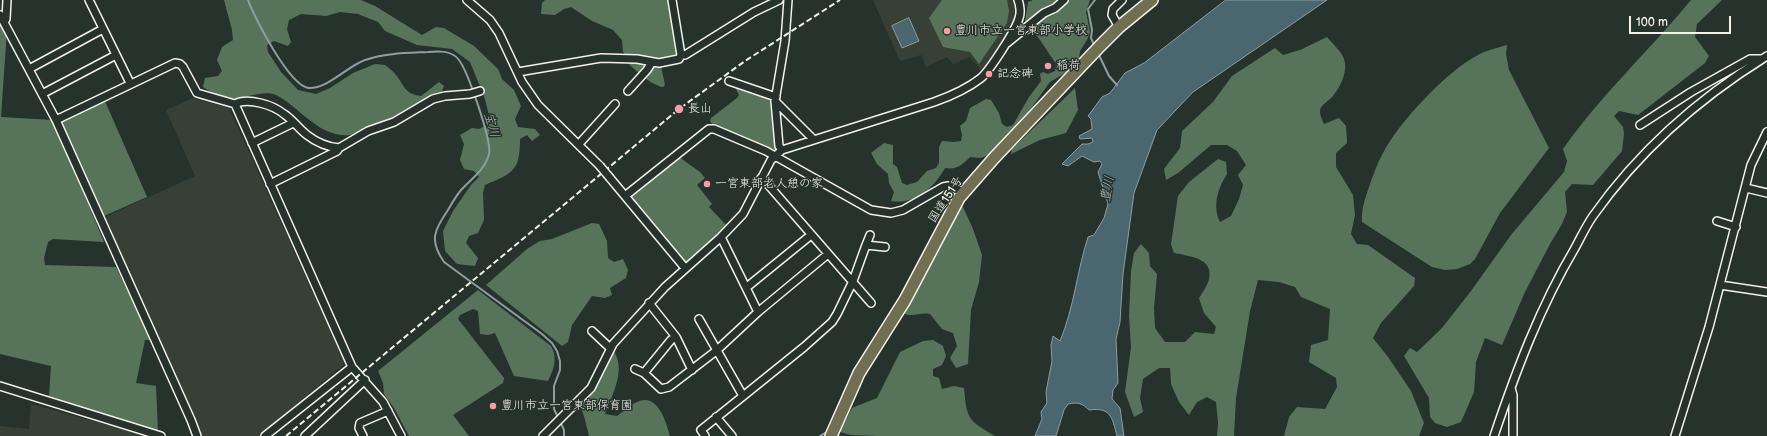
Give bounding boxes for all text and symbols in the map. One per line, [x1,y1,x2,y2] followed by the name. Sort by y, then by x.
[1631,8,1733,34] scale bar
[1636,15,1668,30] text: 100 m
[955,24,1087,38] place label: 豊川市立一宮東部小学校
[942,26,952,36] marker: 豊川市立一宮東部小学校
[1056,59,1080,73] place label: 稲荷
[1043,61,1053,71] marker: 稲荷
[997,67,1033,81] place label: 記念碑
[984,69,994,79] marker: 記念碑
[688,102,712,116] place label: 長山
[673,103,685,115] marker: 長山
[480,110,502,140] water label: 宝川
[926,174,966,226] street label: 国道151号
[1098,175,1118,203] water label: 豊川
[715,177,823,191] place label: 一宮東部老人憩の家
[702,179,712,189] marker: 一宮東部老人憩の家
[501,399,633,413] place label: 豊川市立一宮東部保育園
[488,401,498,411] marker: 豊川市立一宮東部保育園

